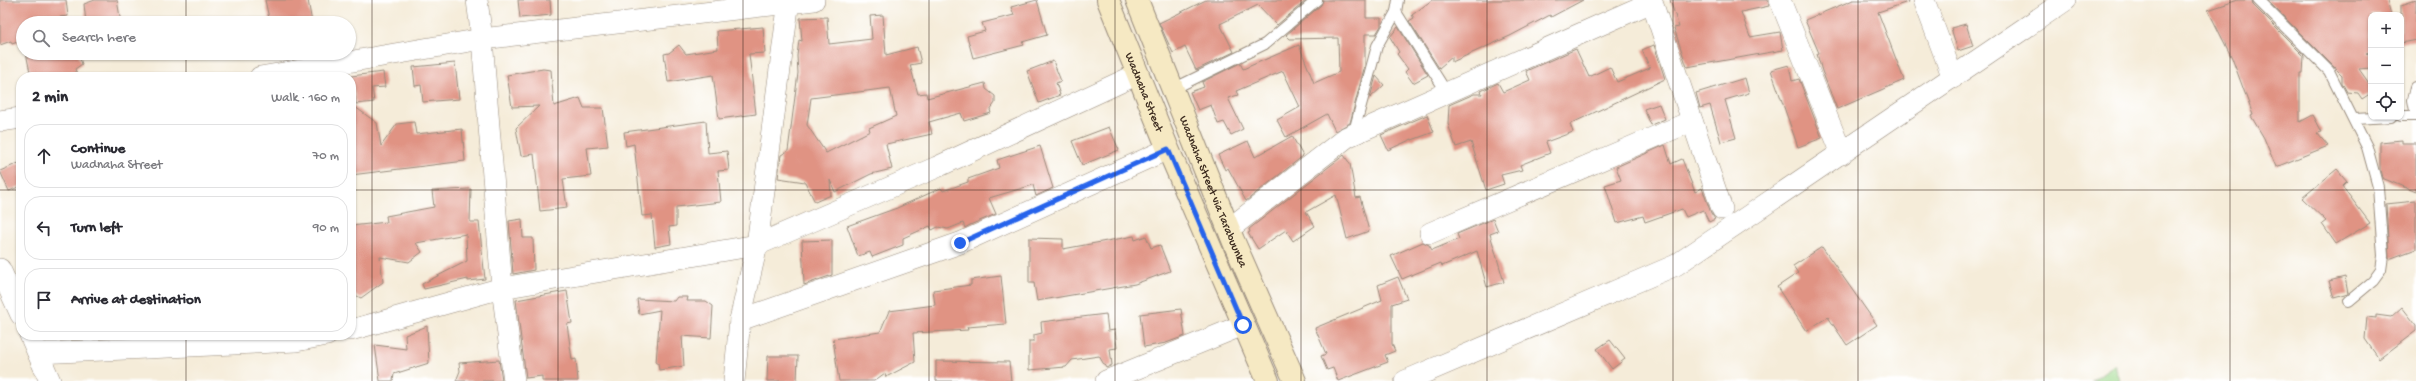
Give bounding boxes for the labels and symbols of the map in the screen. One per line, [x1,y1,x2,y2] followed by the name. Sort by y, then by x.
[1121,51,1166,135] street label: Wadnaha Street
[1175,114,1249,270] street label: Wadnaha Street via Tarabuunka
[951,234,969,252] route end
[1234,316,1252,334] route start

